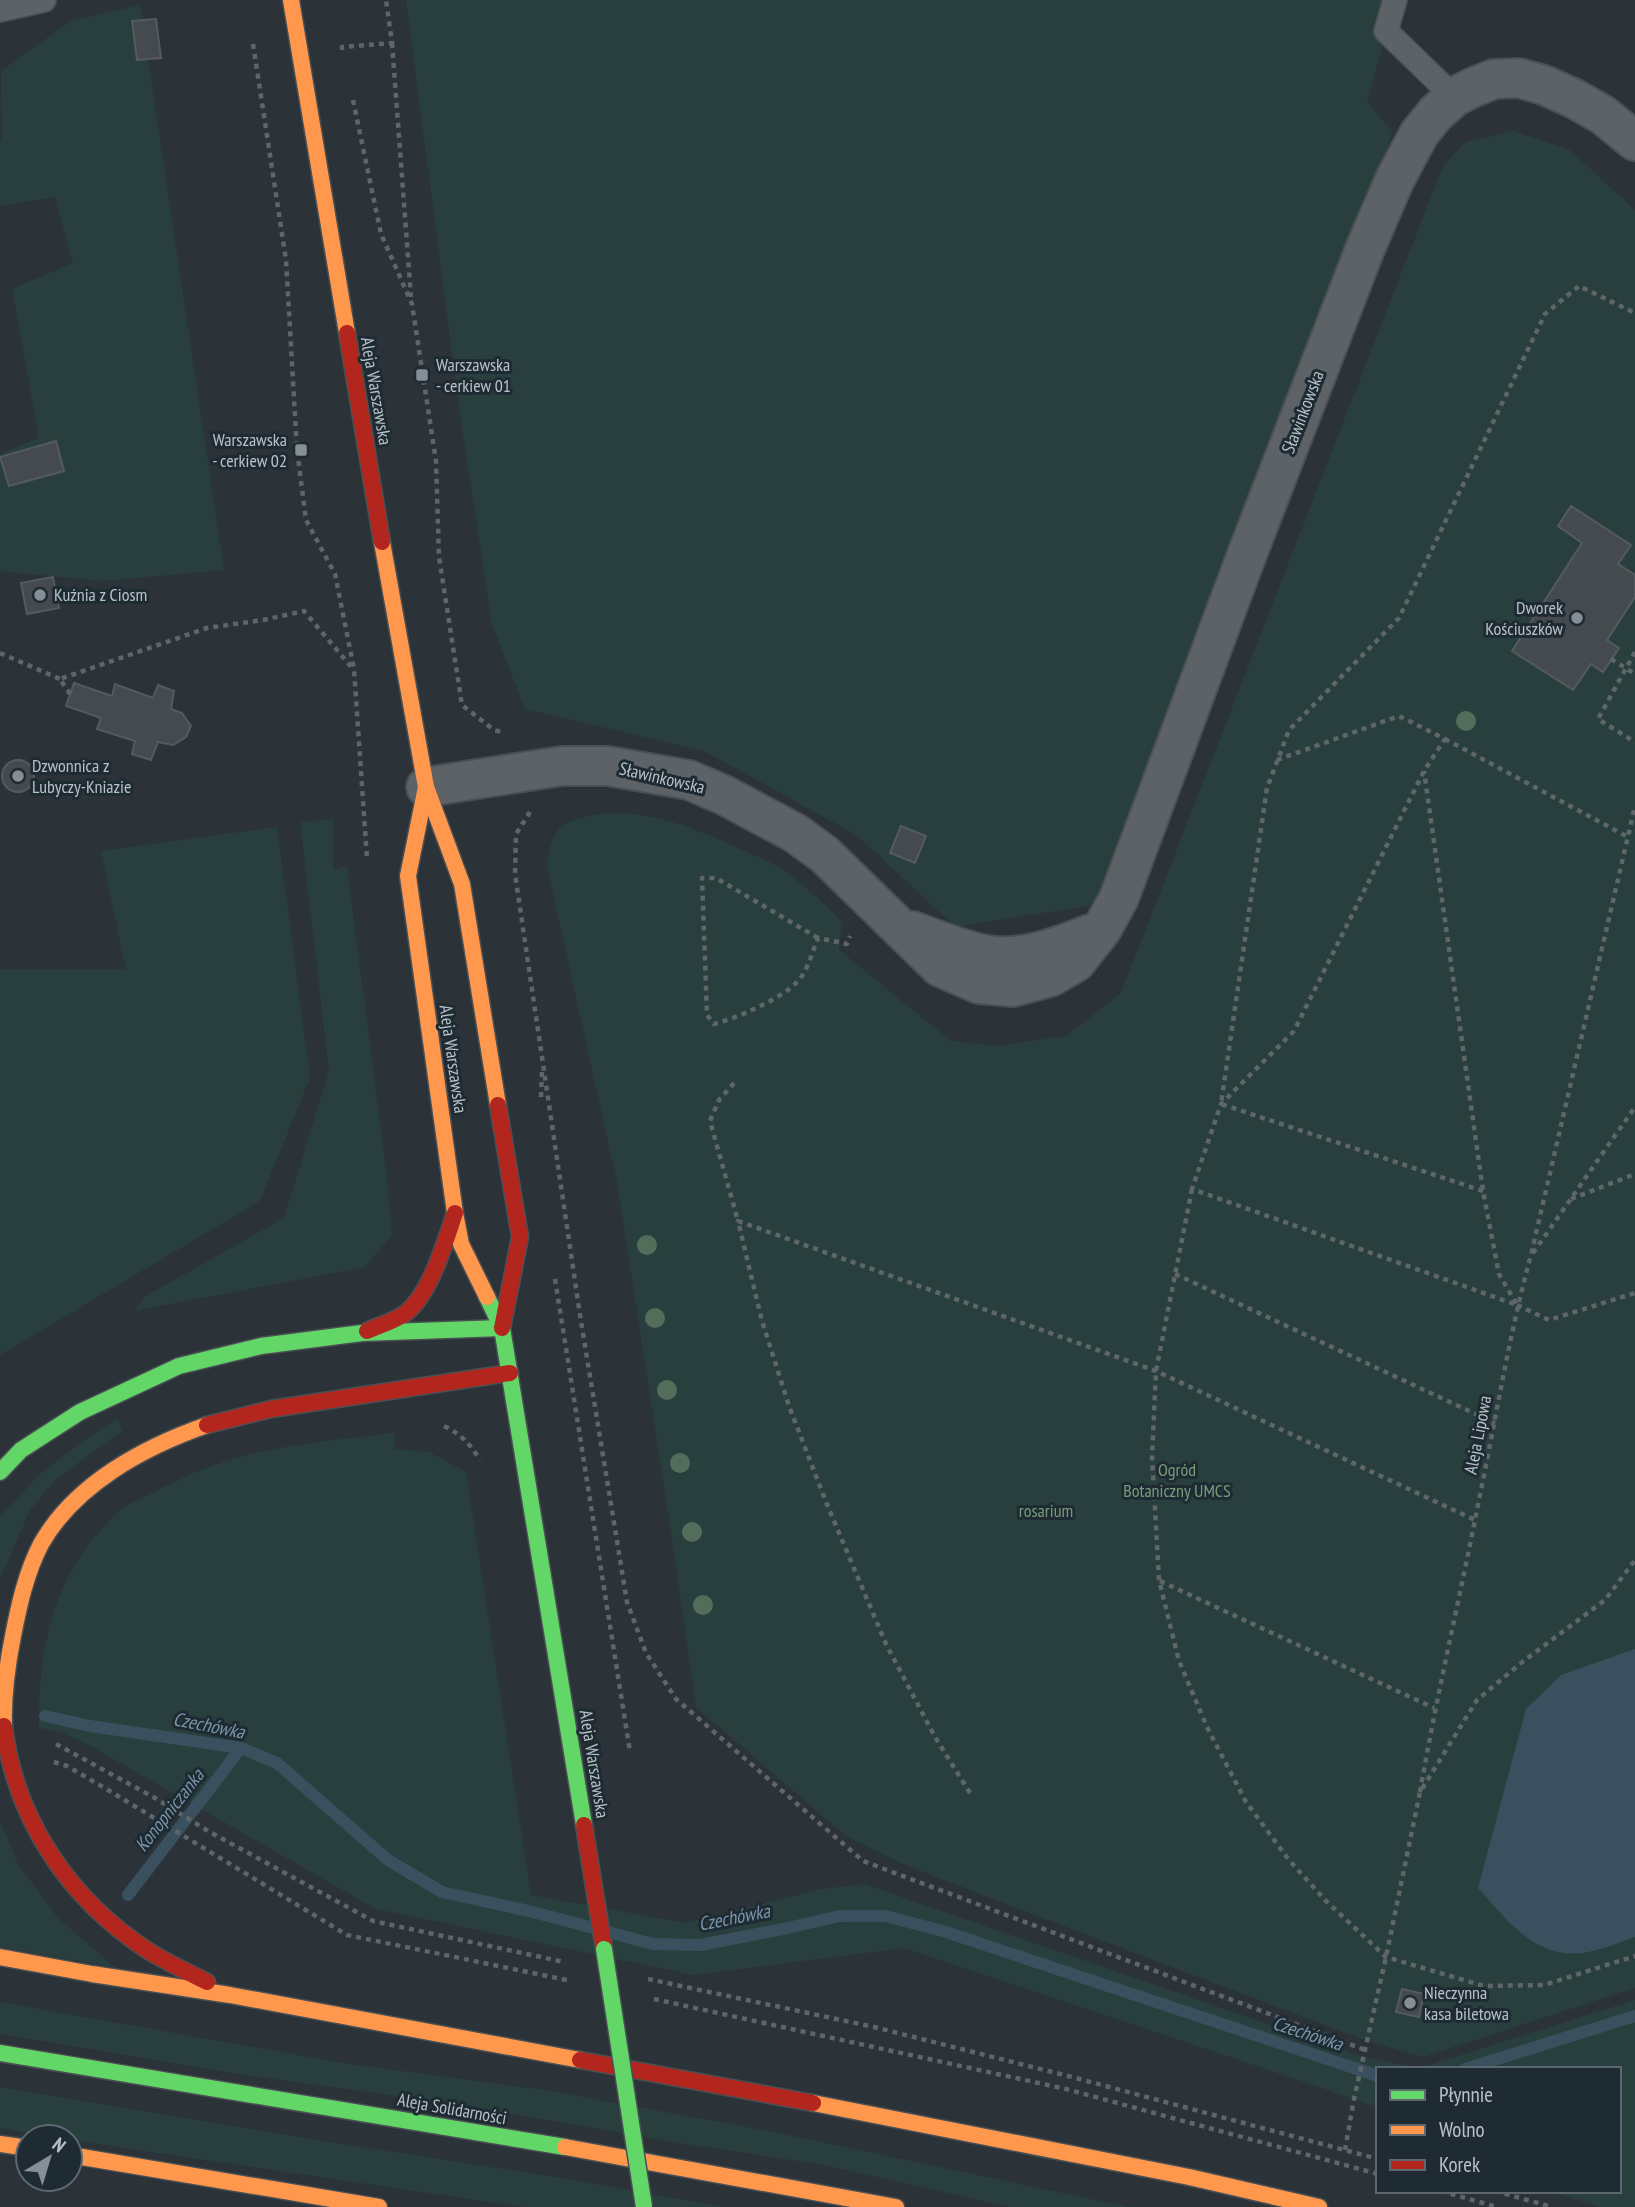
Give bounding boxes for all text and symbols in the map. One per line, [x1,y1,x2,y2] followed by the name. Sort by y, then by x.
[356,335,397,447] street label: Aleja Warszawska
[436,353,511,397] place label: Warszawska - cerkiew 01
[414,367,430,383] marker: Warszawska - cerkiew 01
[1276,367,1329,456] street label: Sławinkowska
[212,428,287,472] place label: Warszawska - cerkiew 02
[293,442,309,458] marker: Warszawska - cerkiew 02
[54,583,147,606] place label: Kuźnia z Ciosm
[32,587,48,603] marker: Kuźnia z Ciosm
[1485,596,1563,640] place label: Dworek Kościuszków
[1569,610,1585,626] marker: Dworek Kościuszków
[32,754,131,798] place label: Dzwonnica z Lubyczy-Kniazie
[617,757,707,798] street label: Sławinkowska
[10,768,26,784] marker: Dzwonnica z Lubyczy-Kniazie
[435,1003,472,1115] street label: Aleja Warszawska
[1459,1394,1496,1476] street label: Aleja Lipowa
[1123,1458,1231,1502] park label: Ogród Botaniczny UMCS
[1019,1499,1073,1522] park label: rosarium
[171,1706,248,1744] water label: Czechówka
[575,1708,614,1820] street label: Aleja Warszawska
[129,1763,210,1856] water label: Konopniczanka
[696,1898,773,1936] water label: Czechówka
[1424,1981,1509,2025] place label: Nieczynna kasa biletowa
[1402,1995,1418,2011] marker: Nieczynna kasa biletowa
[1270,2010,1347,2056] water label: Czechówka
[1376,2067,1621,2193] legend
[1439,2081,1493,2108] text: Płynnie
[396,2088,509,2129] street label: Aleja Solidarności
[1439,2116,1485,2143] text: Wolno
[14,2123,84,2193] north arrow
[48,2132,71,2157] text: N
[1439,2151,1480,2178] text: Korek

